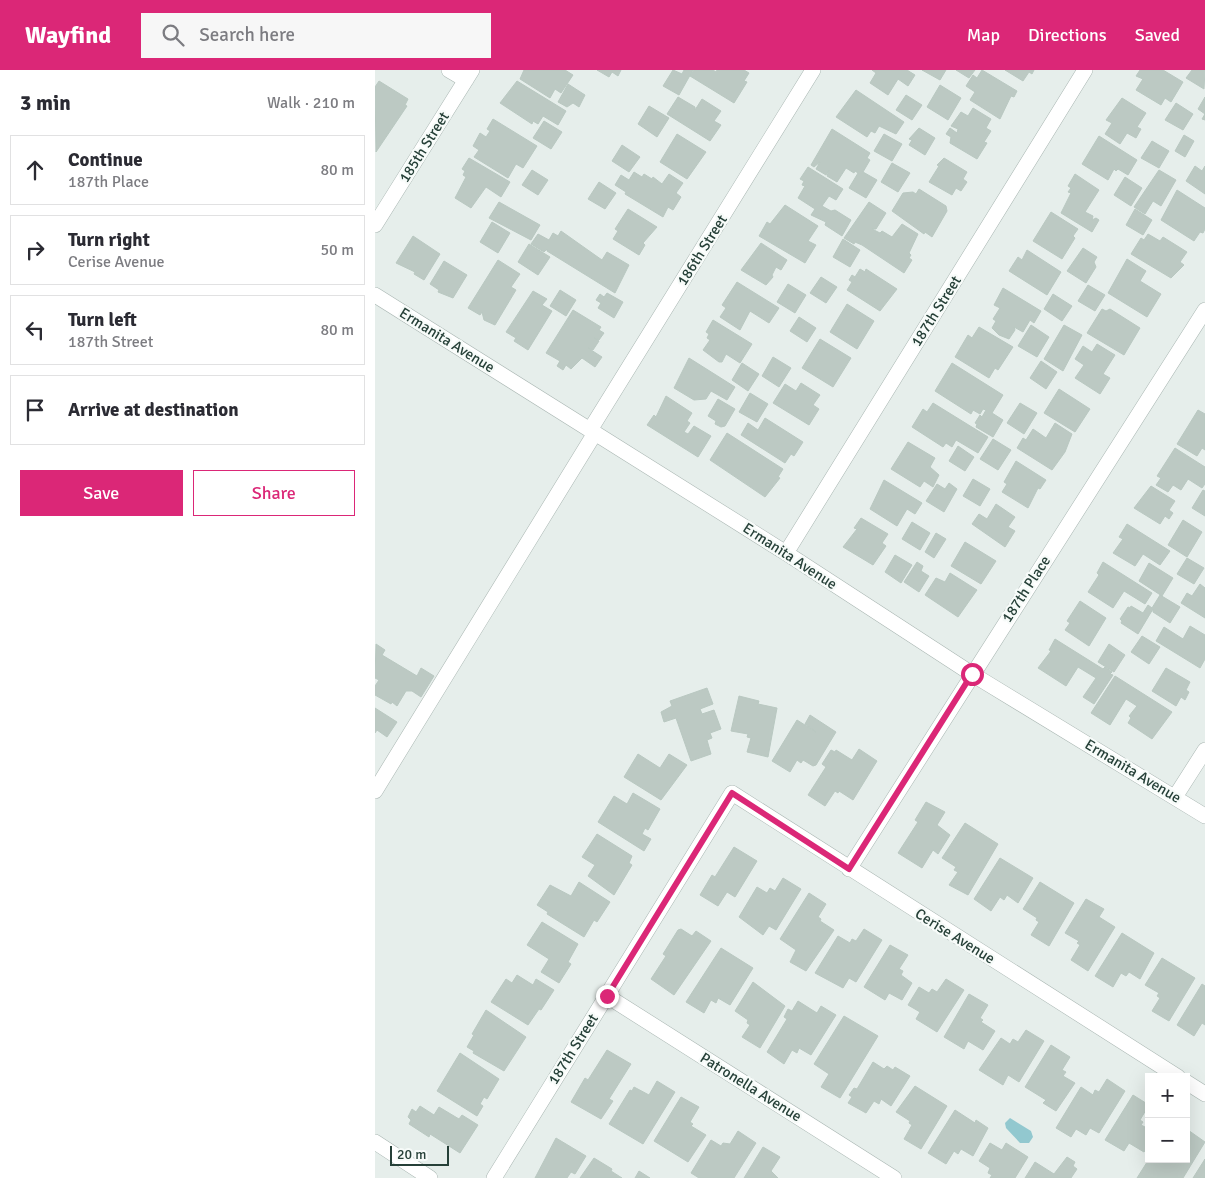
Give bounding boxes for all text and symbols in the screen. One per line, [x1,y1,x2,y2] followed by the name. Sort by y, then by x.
[141,13,491,58] search box
[25,20,111,50] text: Wayfind
[159,21,187,49] icon: search
[199,23,295,47] text: Search here
[967,24,1000,46] text: Map
[1028,24,1107,46] text: Directions
[1135,24,1180,46] text: Saved
[20,90,71,116] text: 3 min
[267,93,355,113] text: Walk · 210 m
[395,108,453,186] street label: 185th Street
[68,148,143,172] text: Continue
[21,156,49,184] icon: ahead
[320,160,354,180] text: 80 m
[68,172,149,192] text: 187th Place
[673,211,731,289] street label: 186th Street
[68,228,150,252] text: Turn right
[21,236,49,264] icon: right
[320,240,354,260] text: 50 m
[68,252,165,272] text: Cerise Avenue
[907,272,965,350] street label: 187th Street
[396,304,498,376] street label: Ermanita Avenue
[68,308,137,332] text: Turn left
[21,316,49,344] icon: left
[320,320,354,340] text: 80 m
[68,332,153,352] text: 187th Street
[21,396,49,424] icon: arrive
[68,398,239,422] text: Arrive at destination
[20,470,183,516] button: Save
[193,470,355,516] button: Share
[739,519,841,593] street label: Ermanita Avenue
[998,552,1054,626] street label: 187th Place
[961,663,984,686] route start
[1082,735,1184,807] street label: Ermanita Avenue
[912,904,998,968] street label: Cerise Avenue
[596,985,619,1008] route end
[544,1010,602,1088] street label: 187th Street
[697,1049,805,1125] street label: Patronella Avenue
[1145,1073,1190,1163] map controls
[1145,1073,1190,1118] button: +
[1145,1118,1190,1163] button: −
[390,1143,449,1166] scale bar
[397,1146,426,1163] text: 20 m

